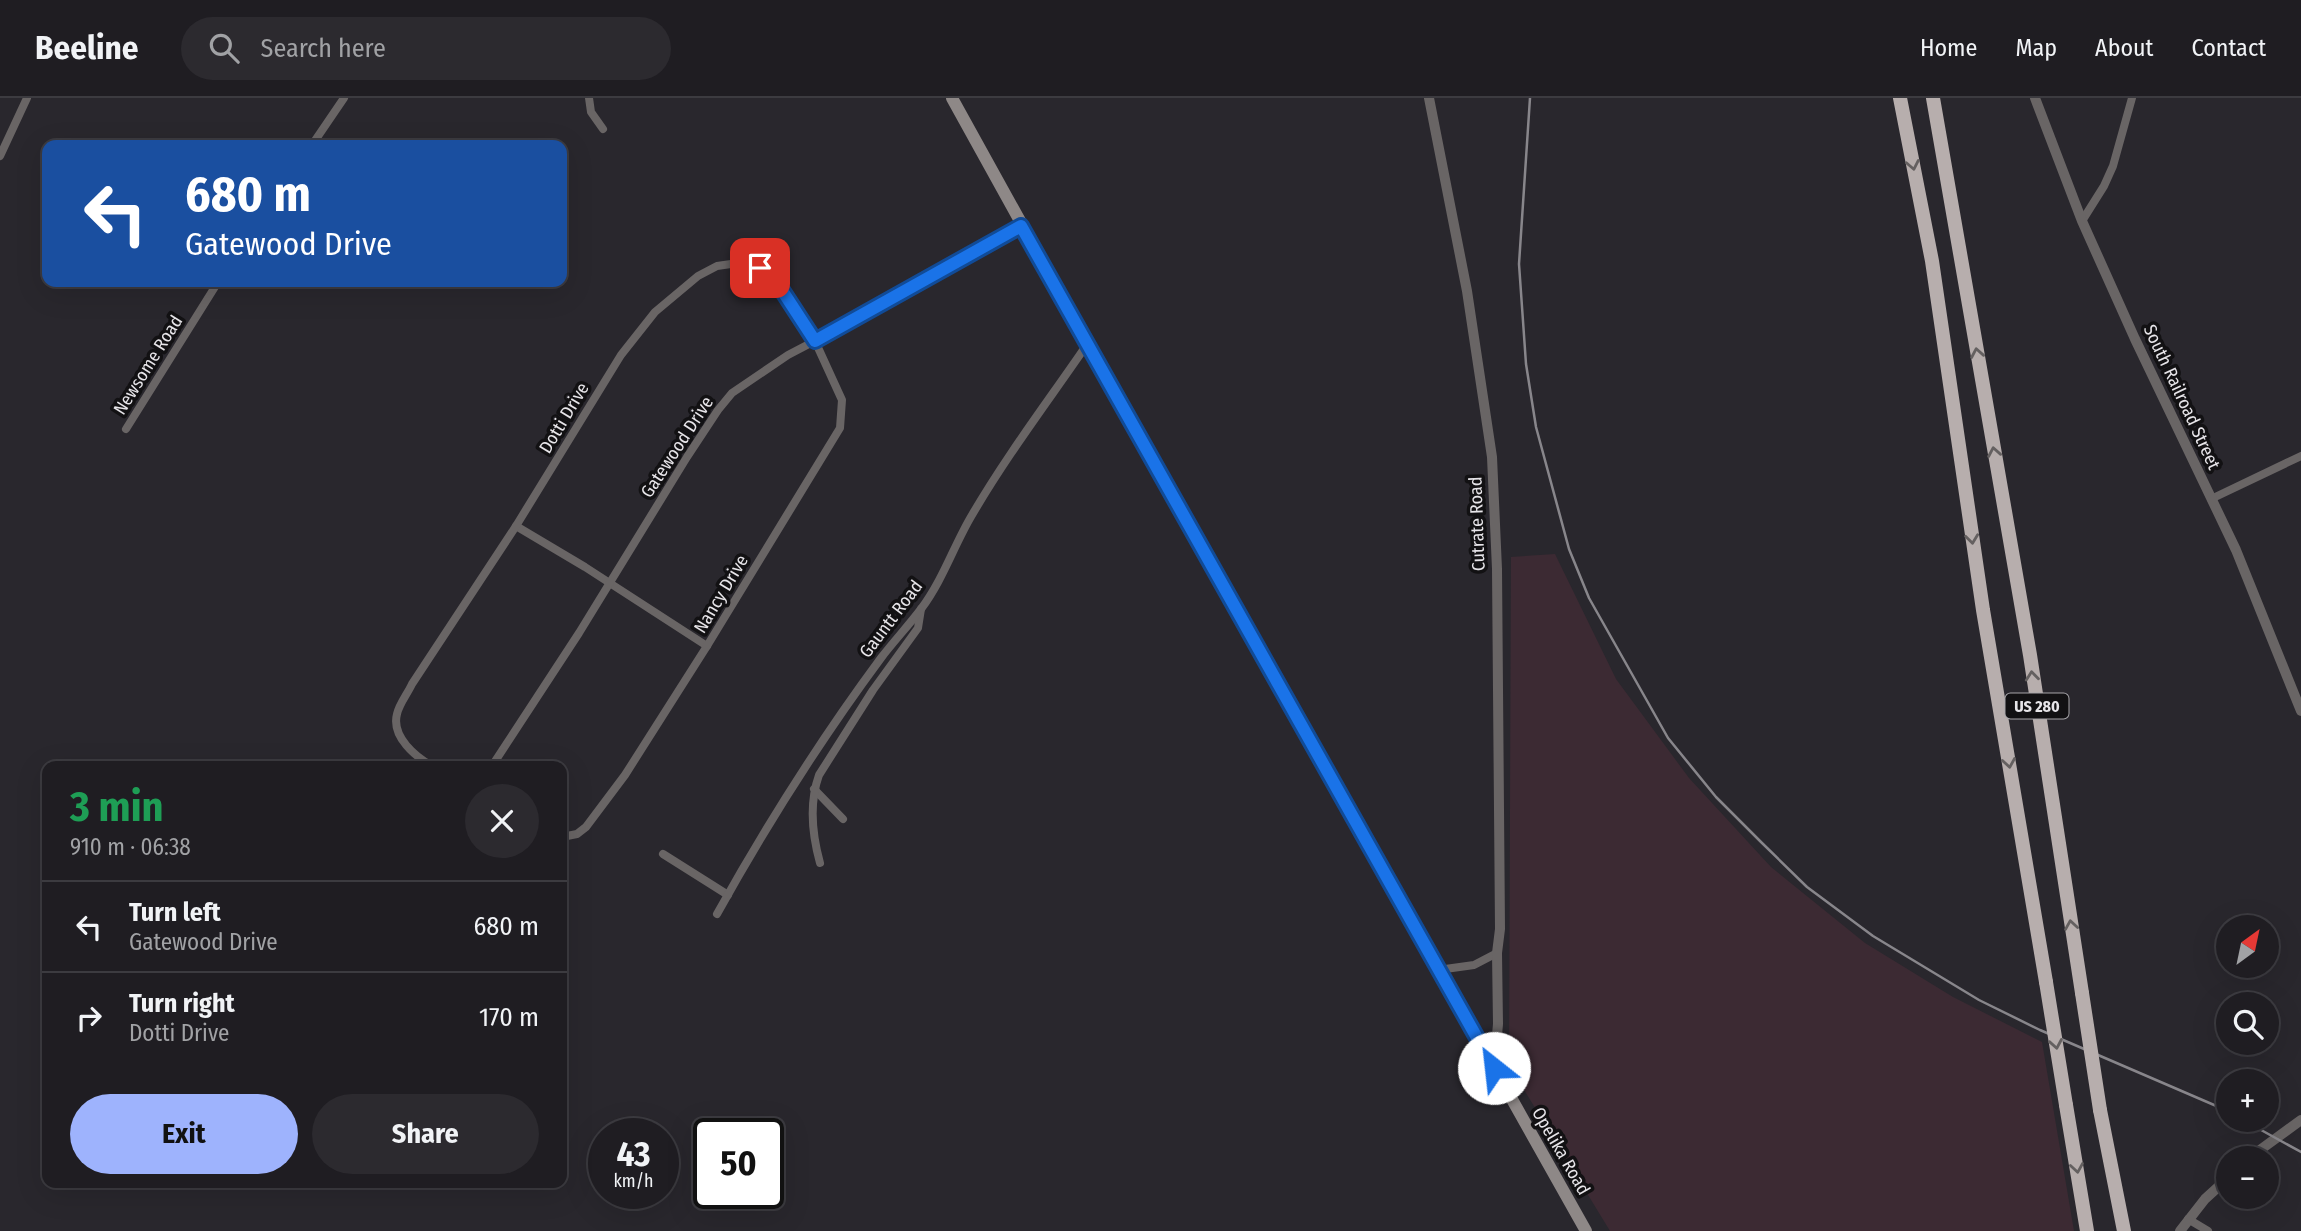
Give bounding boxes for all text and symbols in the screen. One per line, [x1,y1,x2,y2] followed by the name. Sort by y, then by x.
[181,17,671,80] search box
[35,28,139,68] text: Beeline
[205,29,243,67] icon: search
[261,33,386,64] text: Search here
[1920,34,1977,62] text: Home
[2015,34,2057,62] text: Map
[2095,34,2153,62] text: About
[2191,34,2266,62] text: Contact
[1904,159,1919,171] one-way arrow
[185,165,311,224] text: 680 m
[70,168,161,259] icon: left
[185,225,392,263] text: Gatewood Drive
[730,238,790,298] pin
[741,249,779,287] icon: arrive
[109,311,187,419] street label: Newsome Road
[2139,321,2225,473] street label: South Railroad Street
[1970,347,1985,359] one-way arrow
[534,379,594,457] street label: Dotti Drive
[636,392,718,502] street label: Gatewood Drive
[1987,446,2002,458] one-way arrow
[1464,476,1490,572] street label: Cutrate Road
[1965,533,1980,545] one-way arrow
[689,551,753,637] street label: Nancy Drive
[855,576,927,662] street label: Gauntt Road
[2025,670,2040,682] one-way arrow
[2006,694,2068,719] road number: US 280
[2001,757,2016,769] one-way arrow
[70,782,164,832] text: 3 min
[465,784,539,858] button: close
[70,833,191,861] text: 910 m · 06:38
[129,897,221,928] text: Turn left
[70,908,108,946] icon: left
[473,911,539,942] text: 680 m
[2216,915,2278,978] north arrow
[2216,915,2279,1209] map controls
[2064,919,2079,931] one-way arrow
[129,928,278,956] text: Gatewood Drive
[129,988,235,1019] text: Turn right
[2216,992,2279,1055] button: search
[70,999,108,1037] icon: right
[479,1002,539,1033] text: 170 m
[129,1019,229,1047] text: Dotti Drive
[1457,1031,1531,1105] position arrow
[2048,1038,2063,1050] one-way arrow
[2216,1069,2279,1132] button: +
[70,1094,298,1174] button: Exit
[312,1094,539,1174] button: Share
[1527,1103,1595,1199] street label: Opelika Road
[693,1118,784,1209] speed limit sign: 50
[616,1133,651,1175] text: 43
[2216,1146,2279,1209] button: −
[2069,1162,2084,1174] one-way arrow
[613,1170,654,1192] text: km/h

